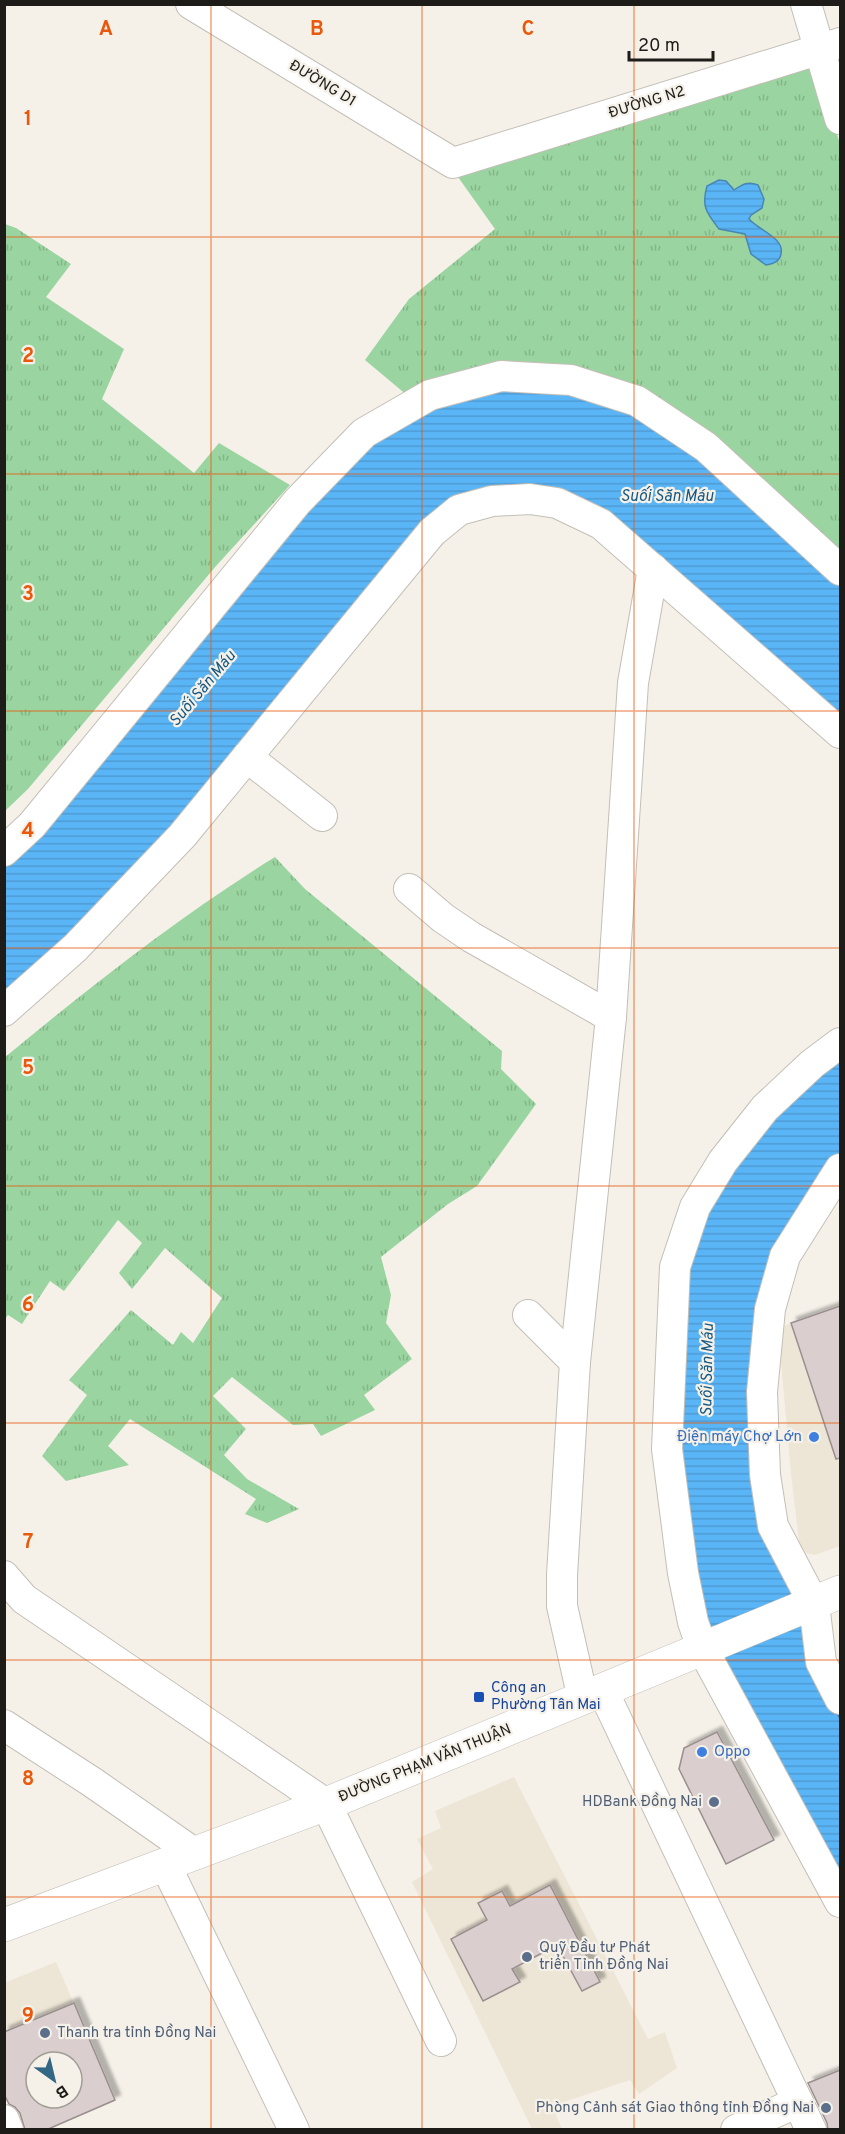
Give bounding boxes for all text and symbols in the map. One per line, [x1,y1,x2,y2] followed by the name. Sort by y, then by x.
[99,17,113,43] text: A
[310,17,324,43] text: B
[522,17,534,43] text: C
[629,24,713,62] scale bar
[638,35,680,58] text: 20 m
[285,55,360,111] street label: ĐƯỜNG D1
[606,80,687,124] street label: ĐƯỜNG N2
[24,107,32,133] text: 1
[22,344,34,370] text: 2
[620,486,714,507] water label: Suối Săn Máu
[22,582,34,608] text: 3
[165,646,241,731] water label: Suối Săn Máu
[22,819,34,845] text: 4
[22,1056,34,1082] text: 5
[22,1293,34,1319] text: 6
[696,1323,719,1417] water label: Suối Săn Máu
[677,1428,802,1447] place label: Điện máy Chợ Lớn
[807,1430,821,1444] marker: Điện máy Chợ Lớn
[23,1530,33,1556] text: 7
[491,1679,600,1715] place label: Công an Phường Tân Mai
[472,1690,486,1704] marker: Công an Phường Tân Mai
[335,1719,514,1807] street label: ĐƯỜNG PHẠM VĂN THUẬN
[714,1743,751,1762] place label: Oppo
[695,1745,709,1759] marker: Oppo
[22,1767,34,1793] text: 8
[582,1792,702,1812] place label: HDBank Đồng Nai
[707,1795,721,1809] marker: HDBank Đồng Nai
[539,1938,668,1975] place label: Quỹ Đầu tư Phát triển Tỉnh Đồng Nai
[520,1950,534,1964] marker: Quỹ Đầu tư Phát triển Tỉnh Đồng Nai
[22,2004,34,2030] text: 9
[57,2023,216,2043] place label: Thanh tra tỉnh Đồng Nai
[38,2026,52,2040] marker: Thanh tra tỉnh Đồng Nai
[24,2050,84,2110] north arrow
[51,2079,71,2102] text: B
[536,2098,814,2118] place label: Phòng Cảnh sát Giao thông tỉnh Đồng Nai
[819,2101,833,2115] marker: Phòng Cảnh sát Giao thông tỉnh Đồng Nai

